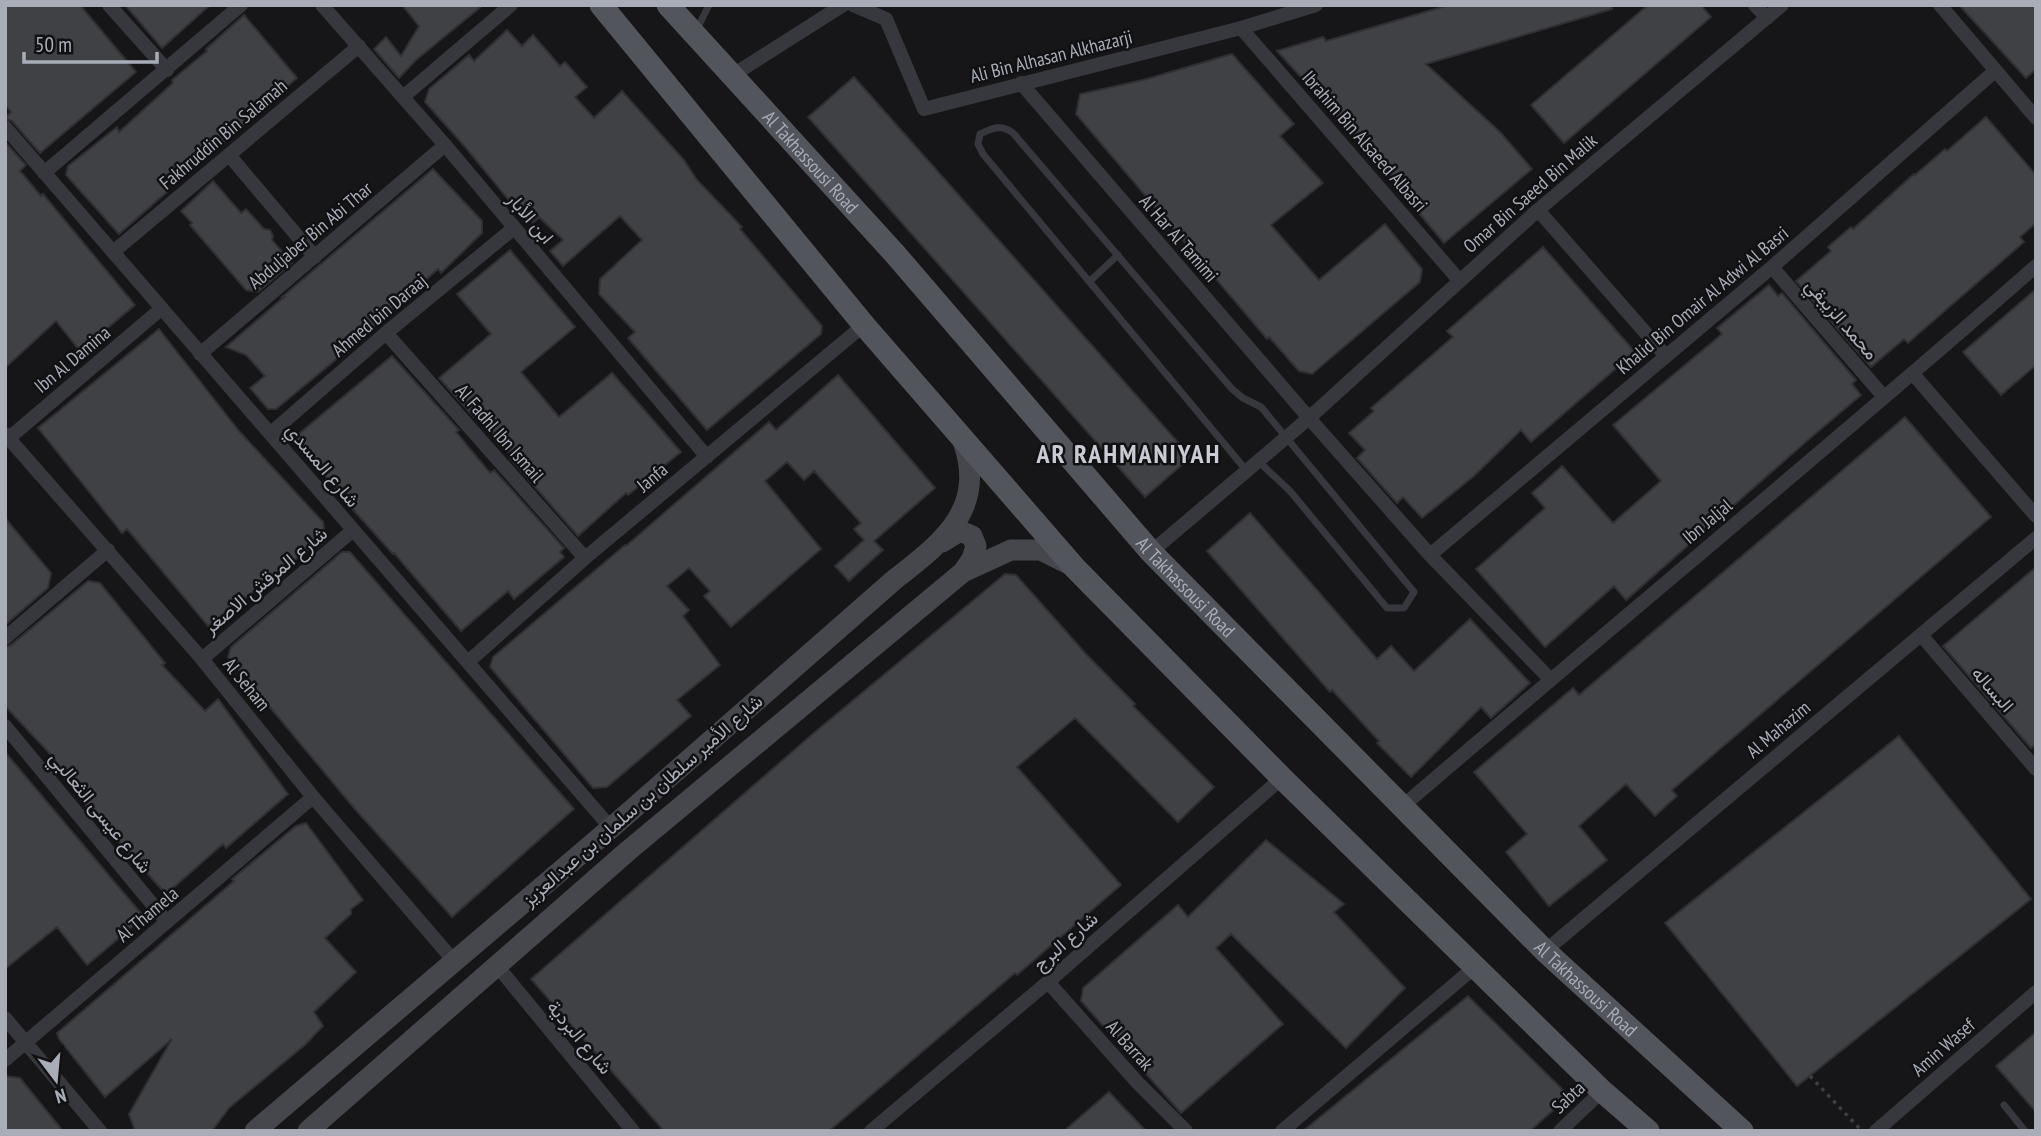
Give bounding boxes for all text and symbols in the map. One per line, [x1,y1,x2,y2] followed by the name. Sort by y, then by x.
[24,21,158,65] scale bar
[967,24,1135,88] street label: Ali Bin Alhasan Alkhazarji
[35,31,72,58] text: 50 m
[1297,66,1433,216] street label: Ibrahim Bin Alsaeed Albasri
[154,74,292,194] street label: Fakhruddin Bin Salamah
[758,105,864,218] street label: Al Takhassousi Road
[1458,128,1602,258] street label: Omar Bin Saeed Bin Malik
[243,176,378,294] street label: Abduljaber Bin Abi Thar
[502,187,559,249] street label: ابن الأبار
[1134,189,1224,287] street label: Al Har Al Tamimi
[1611,221,1793,379] street label: Khalid Bin Omair Al Adwi Al Basri
[327,268,431,362] street label: Ahmed bin Daraaj
[1797,274,1884,367] street label: محمد الزيبقي
[29,320,115,398] street label: Ibn Al Damina
[451,379,550,487] street label: Al Fadhl Ibn Ismail
[278,418,365,515] street label: شارع المسدي
[1036,437,1221,470] district label: AR RAHMANIYAH
[631,457,672,497] street label: Janfa
[1677,493,1737,549] street label: Ibn Jaljal
[197,521,333,640] street label: شارع المرقش الاصغر
[1131,532,1240,642] street label: Al Takhassousi Road
[218,652,276,716] street label: Al Seham
[1967,661,2019,717] street label: البساله
[516,689,768,913] street label: شارع الأمير سلطان بن سلمان بن عبدالعزيز
[1741,695,1815,763] street label: Al Mahazim
[41,746,158,880] street label: شارع عيسى الثعالبي
[111,881,183,947] street label: Al Thamela
[1027,906,1103,977] street label: شارع البرج
[1529,935,1642,1042] street label: Al Takhassousi Road
[541,995,618,1080] street label: شارع البردية
[1906,1012,1981,1081] street label: Amin Wasef
[1101,1015,1159,1076] street label: Al Barrak
[21,1045,91,1115] north arrow
[1546,1076,1590,1118] street label: Sabta
[52,1083,69,1109] text: N

